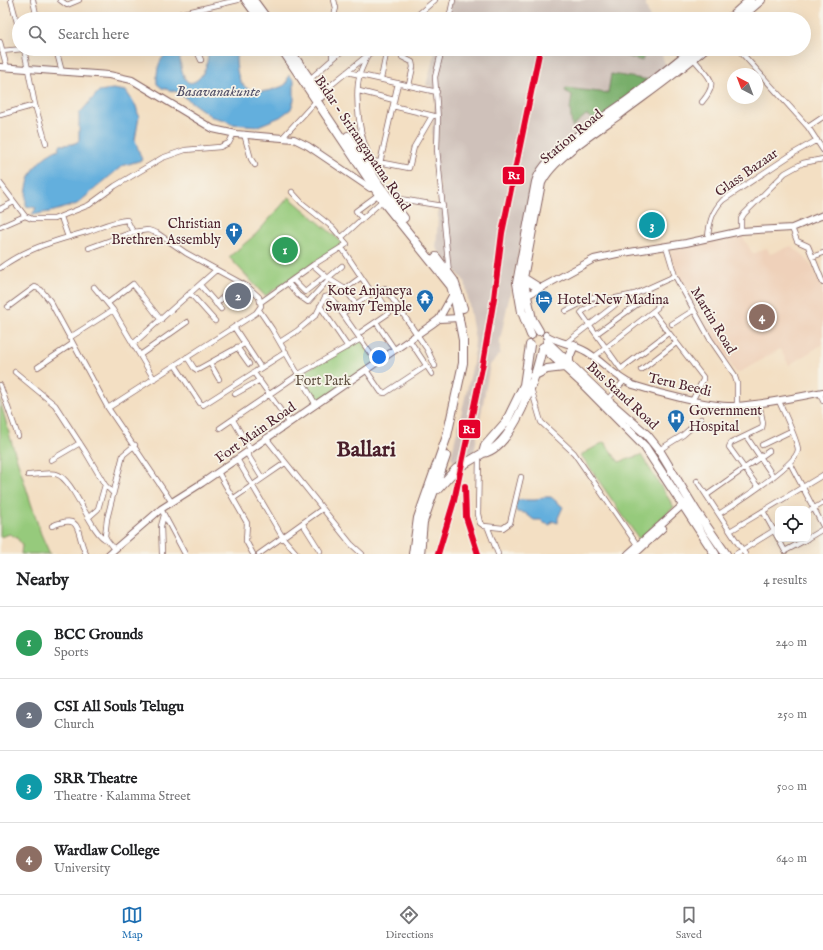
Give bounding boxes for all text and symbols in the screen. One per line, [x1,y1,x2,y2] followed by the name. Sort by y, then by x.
[12,12,811,56] search box
[26,23,48,45] icon: search
[58,25,129,44] text: Search here
[727,68,763,104] north arrow
[310,73,414,215] street label: Bidar - Srirangapatna Road
[176,82,260,101] water label: Basavanakunte
[537,105,607,168] street label: Station Road
[712,145,782,201] street label: Glass Bazaar
[502,166,525,185] line badge: R1
[508,169,520,183] text: R1
[639,210,665,240] pin: 3
[111,215,222,249] place label: Christian Brethren Assembly
[224,221,244,246] church icon: Christian Brethren Assembly
[272,235,298,265] pin: 1
[225,281,251,311] pin: 2
[325,282,413,316] place label: Kote Anjaneya Swamy Temple
[686,284,740,358] street label: Martin Road
[415,288,435,313] temple icon: Kote Anjaneya Swamy Temple
[534,289,554,314] hotel icon: Hotel New Madina
[557,291,670,309] place label: Hotel New Madina
[749,302,775,332] pin: 4
[369,347,389,367] your location
[582,358,663,434] street label: Bus Stand Road
[646,369,713,401] street label: Teru Beedi
[295,372,351,390] park label: Fort Park
[212,398,300,467] street label: Fort Main Road
[689,402,762,436] place label: Government Hospital
[666,408,686,433] hospital icon: Government Hospital
[458,419,481,439] line badge: R1
[463,423,475,437] text: R1
[336,436,396,464] district label: Ballari
[775,506,811,542] map controls
[775,506,811,542] button: locate
[16,570,69,591] text: Nearby
[763,572,807,589] text: 4 results
[54,625,143,644] text: BCC Grounds
[27,634,31,651] text: 1
[775,634,807,651] text: 240 m
[54,644,89,661] text: Sports
[54,697,184,716] text: CSI All Souls Telugu
[26,706,32,723] text: 2
[777,706,807,723] text: 250 m
[54,716,94,733] text: Church
[54,769,137,788] text: SRR Theatre
[27,778,31,795] text: 3
[777,778,807,795] text: 500 m
[54,788,191,805] text: Theatre · Kalamma Street
[54,841,160,860] text: Wardlaw College
[26,850,32,867] text: 4
[776,850,807,867] text: 640 m
[54,860,110,877] text: University
[121,904,143,942] tab: Map
[386,904,433,942] tab: Directions
[676,904,702,942] tab: Saved

